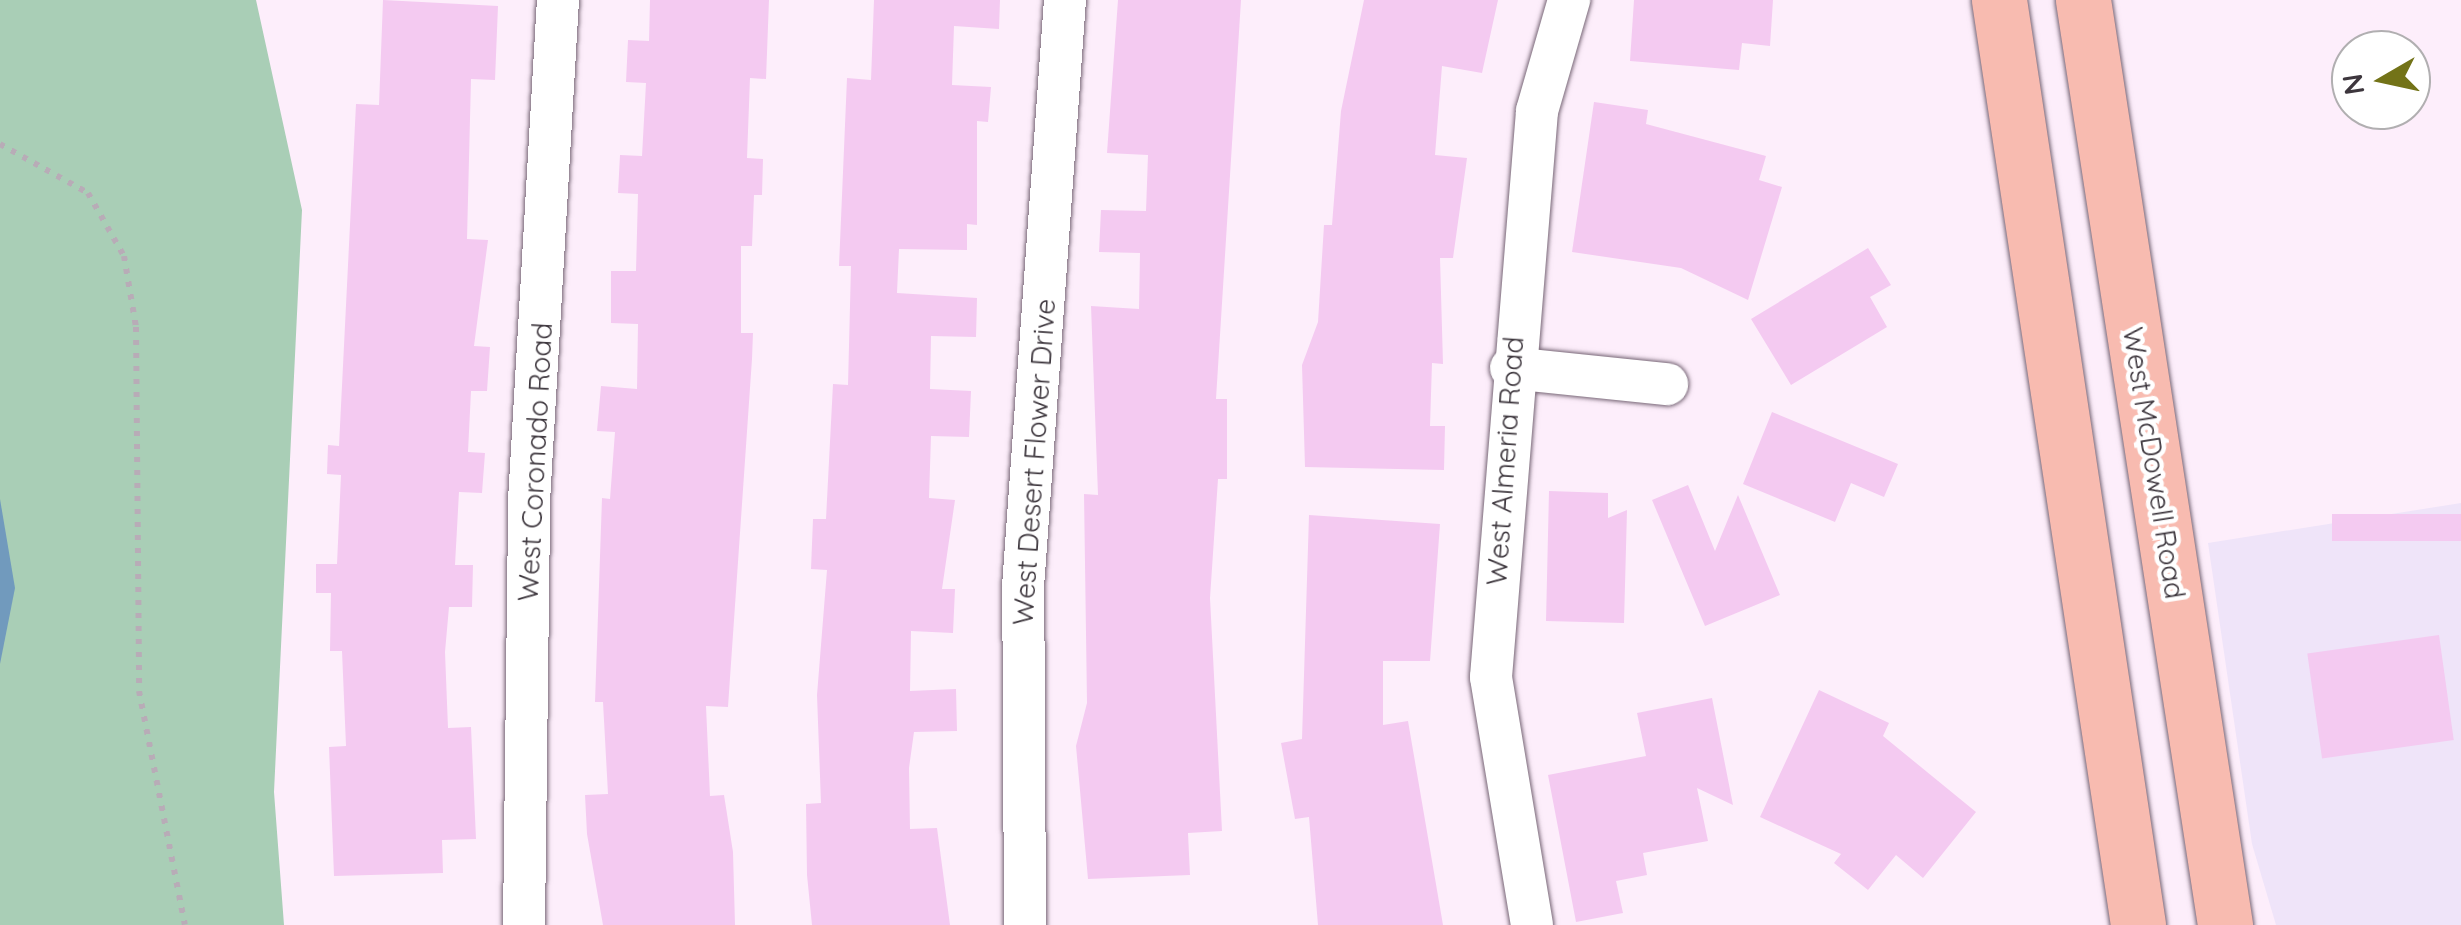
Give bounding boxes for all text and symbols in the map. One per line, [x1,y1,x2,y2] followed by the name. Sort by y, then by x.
[2331,30,2431,130] north arrow
[2334,72,2372,97] text: N
[1006,298,1062,626] street label: West Desert Flower Drive
[511,322,559,602] street label: West Coronado Road
[2116,325,2192,601] street label: West McDowell Road
[1480,335,1530,587] street label: West Almeria Road

